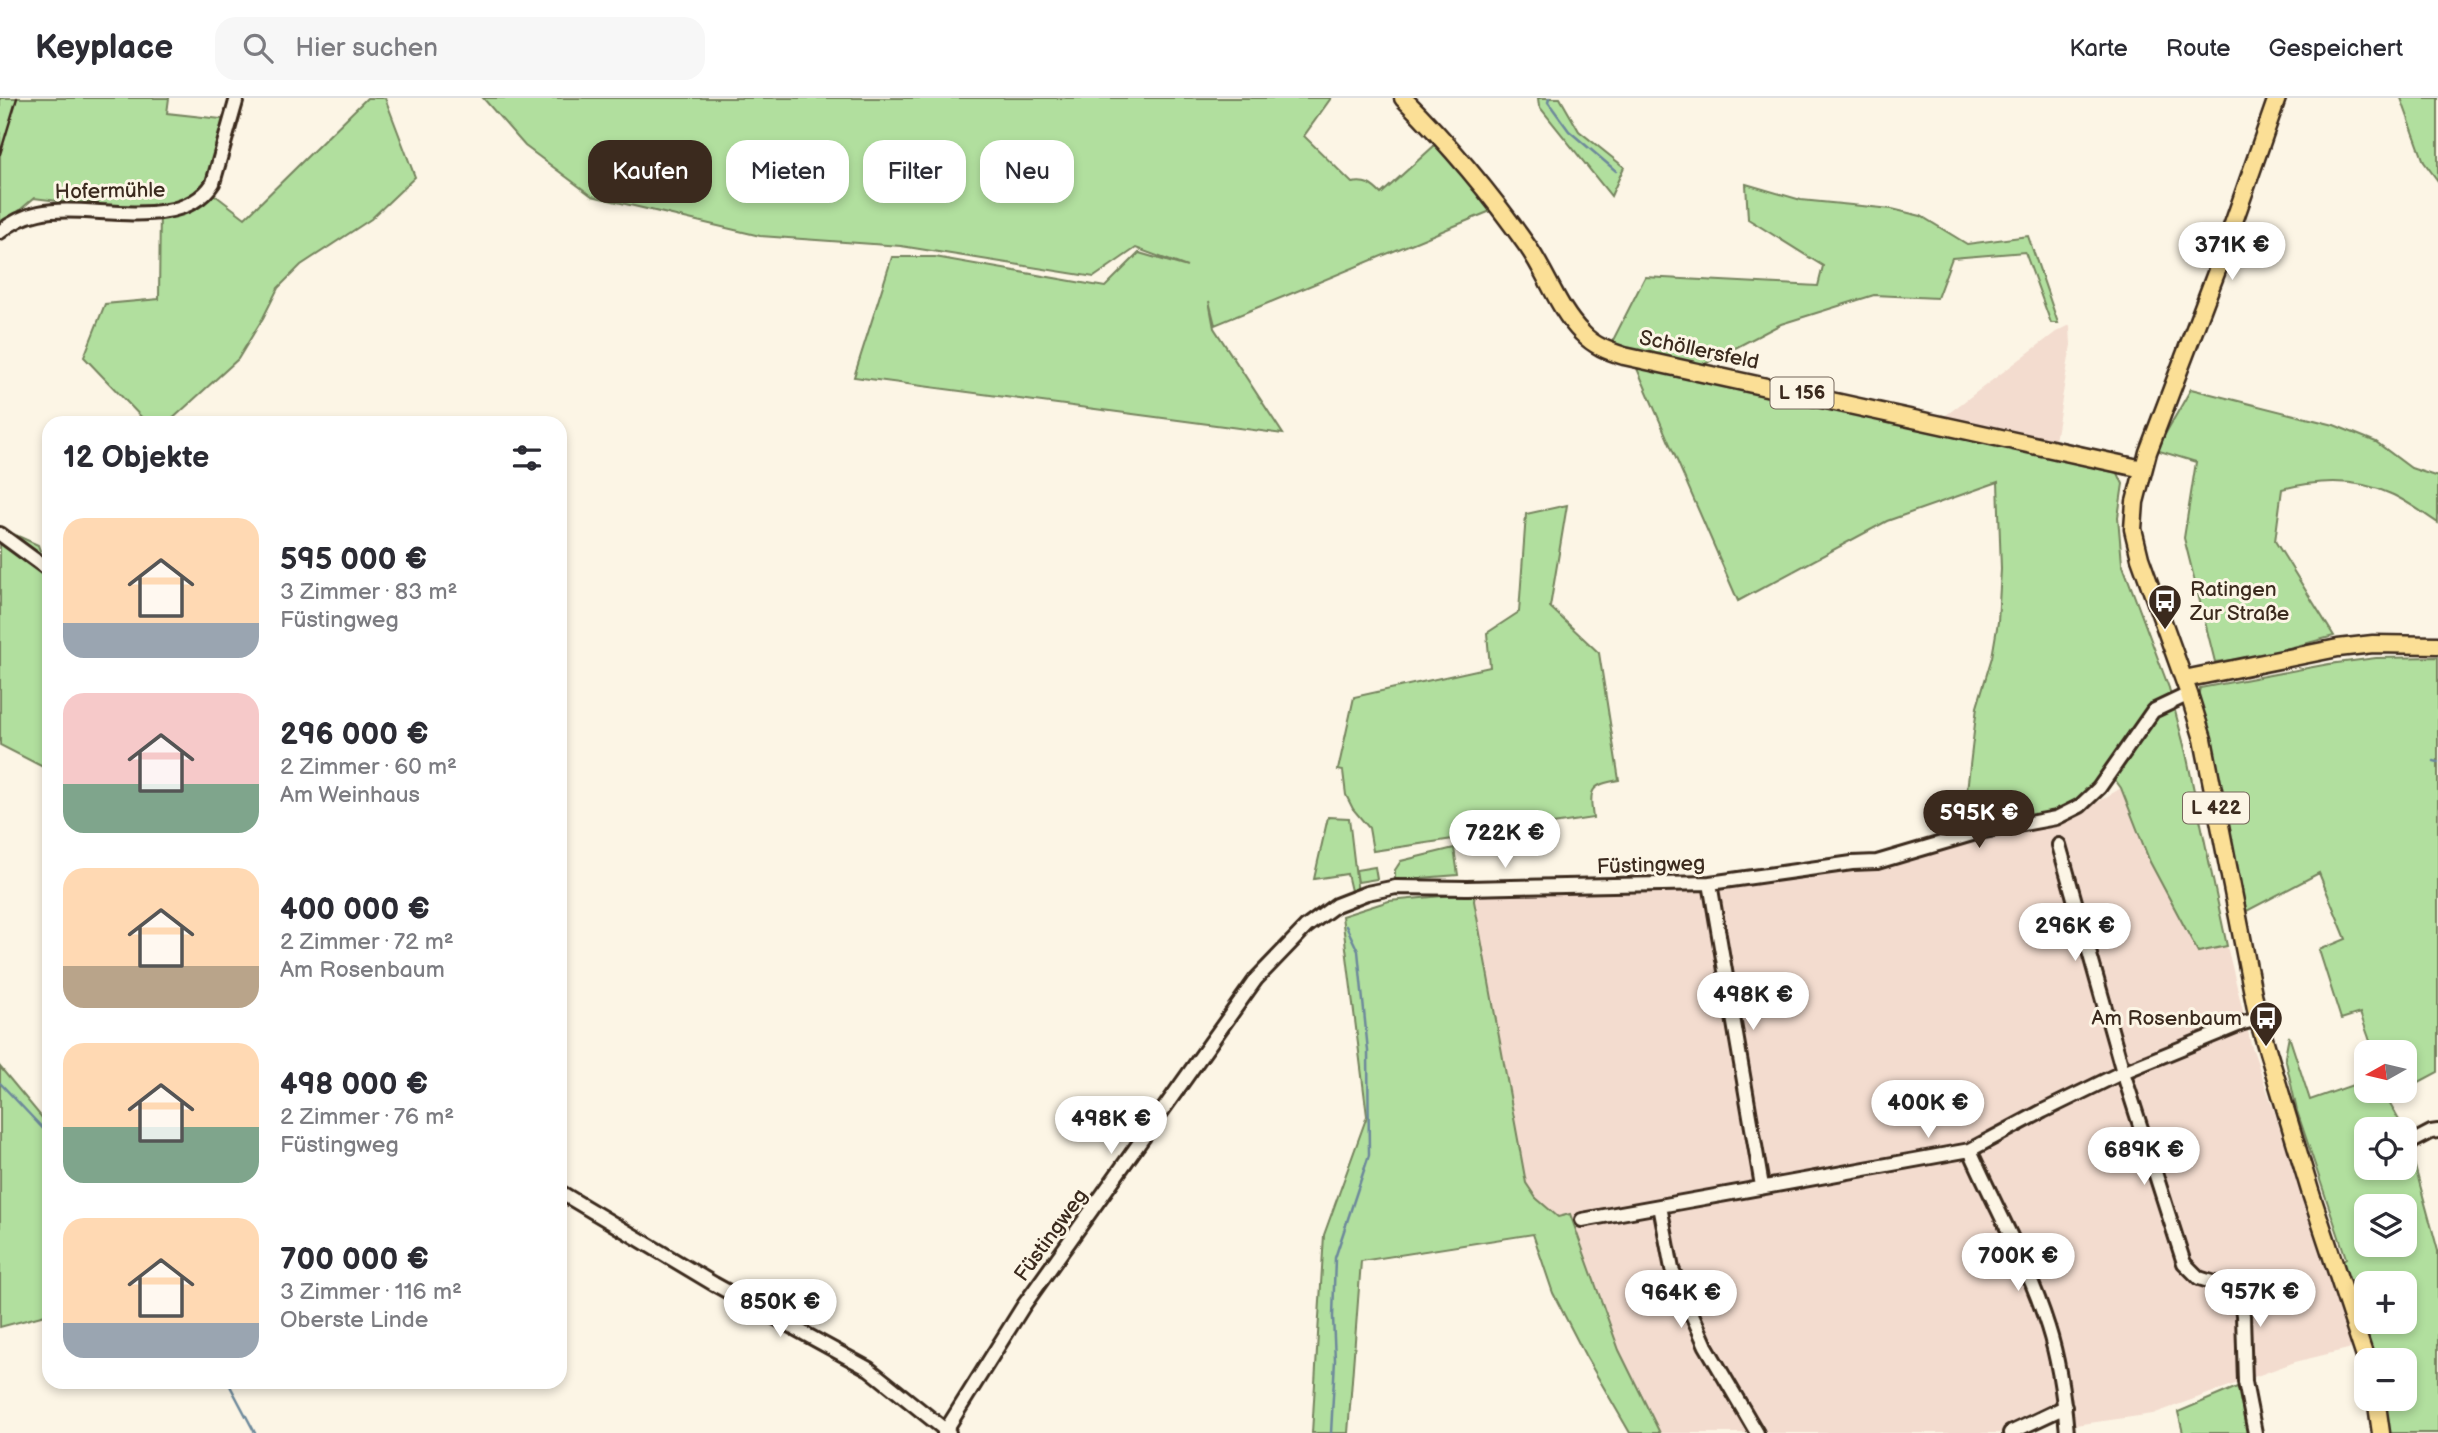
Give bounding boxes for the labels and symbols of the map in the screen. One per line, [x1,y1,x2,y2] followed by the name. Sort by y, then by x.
[54,178,166,204] street label: Hofermühle
[2175,222,2289,282] pin: 371K €
[1637,325,1761,375] street label: Schöllersfeld
[1770,378,1834,408] road number: L 156
[2189,577,2289,626] place label: Ratingen Zur Straße
[2146,582,2184,631] bus stop icon: Ratingen Zur Straße
[1922,790,2036,850] pin: 595K €
[2183,792,2249,824] road number: L 422
[1448,810,1562,870] pin: 722K €
[1596,851,1706,879] street label: Füstingweg
[2018,904,2132,963] pin: 296K €
[1696,972,1810,1032] pin: 498K €
[2247,999,2285,1048] bus stop icon: Am Rosenbaum
[2092,1006,2242,1031] place label: Am Rosenbaum
[2354,1040,2417,1102] north arrow
[1871,1080,1985,1140] pin: 400K €
[1054,1096,1168,1156] pin: 498K €
[2087,1128,2201,1187] pin: 689K €
[1009,1184,1093,1286] street label: Füstingweg
[1961,1234,2075,1293] pin: 700K €
[1624,1270,1738,1330] pin: 964K €
[2203,1270,2317,1329] pin: 957K €
[723,1280,837,1339] pin: 850K €

